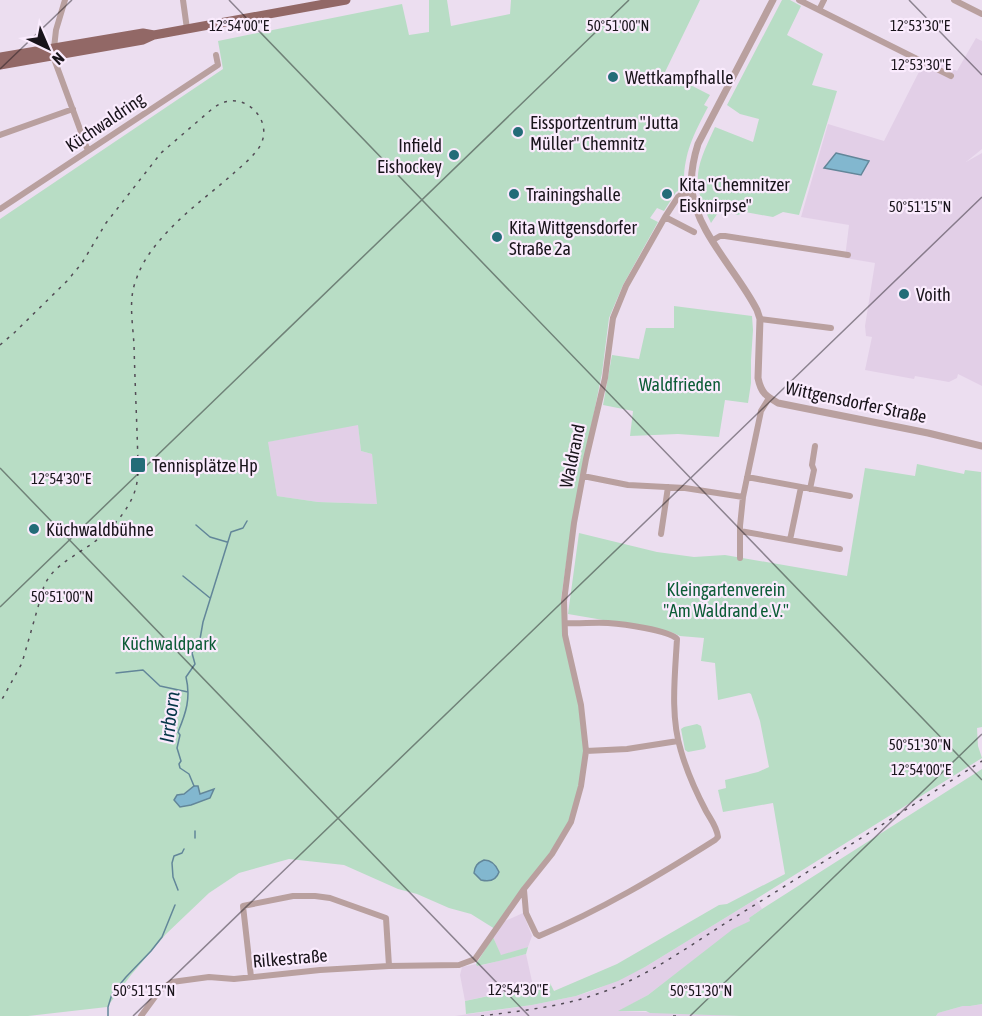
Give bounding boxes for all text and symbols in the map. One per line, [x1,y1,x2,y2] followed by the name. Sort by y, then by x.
[209,17,270,34] text: 12°54'00"E
[587,17,649,34] text: 50°51'00"N
[890,17,951,34] text: 12°53'30"E
[18,18,78,78] north arrow
[49,49,68,69] text: N
[891,56,952,73] text: 12°53'30"E
[625,67,733,88] place label: Wettkampfhalle
[606,70,620,84] marker: Wettkampfhalle
[62,88,149,156] street label: Küchwaldring
[530,112,679,154] place label: Eissportzentrum "Jutta Müller" Chemnitz
[511,125,525,139] marker: Eissportzentrum "Jutta Müller" Chemnitz
[377,135,442,177] place label: Infield Eishockey
[447,148,461,162] marker: Infield Eishockey
[679,174,790,216] place label: Kita "Chemnitzer Eisknirpse"
[526,184,621,205] place label: Trainingshalle
[507,187,521,201] marker: Trainingshalle
[660,187,674,201] marker: Kita "Chemnitzer Eisknirpse"
[889,198,951,215] text: 50°51'15"N
[509,217,637,259] place label: Kita Wittgensdorfer Straße 2a
[490,230,504,244] marker: Kita Wittgensdorfer Straße 2a
[916,284,951,305] place label: Voith
[897,287,911,301] marker: Voith
[639,374,721,395] park label: Waldfrieden
[783,377,929,427] street label: Wittgensdorfer Straße
[555,422,589,490] street label: Waldrand
[152,455,258,476] place label: Tennisplätze Hp
[129,456,147,474] marker: Tennisplätze Hp
[31,470,92,487] text: 12°54'30"E
[46,519,154,540] place label: Küchwaldbühne
[27,522,41,536] marker: Küchwaldbühne
[663,579,789,621] park label: Kleingartenverein "Am Waldrand e.V."
[31,588,93,605] text: 50°51'00"N
[122,633,217,654] park label: Küchwaldpark
[154,690,184,744] water label: Irrborn
[889,736,951,753] text: 50°51'30"N
[891,761,952,778] text: 12°54'00"E
[252,944,328,972] street label: Rilkestraße
[488,981,549,998] text: 12°54'30"E
[113,982,175,999] text: 50°51'15"N
[670,982,732,999] text: 50°51'30"N

